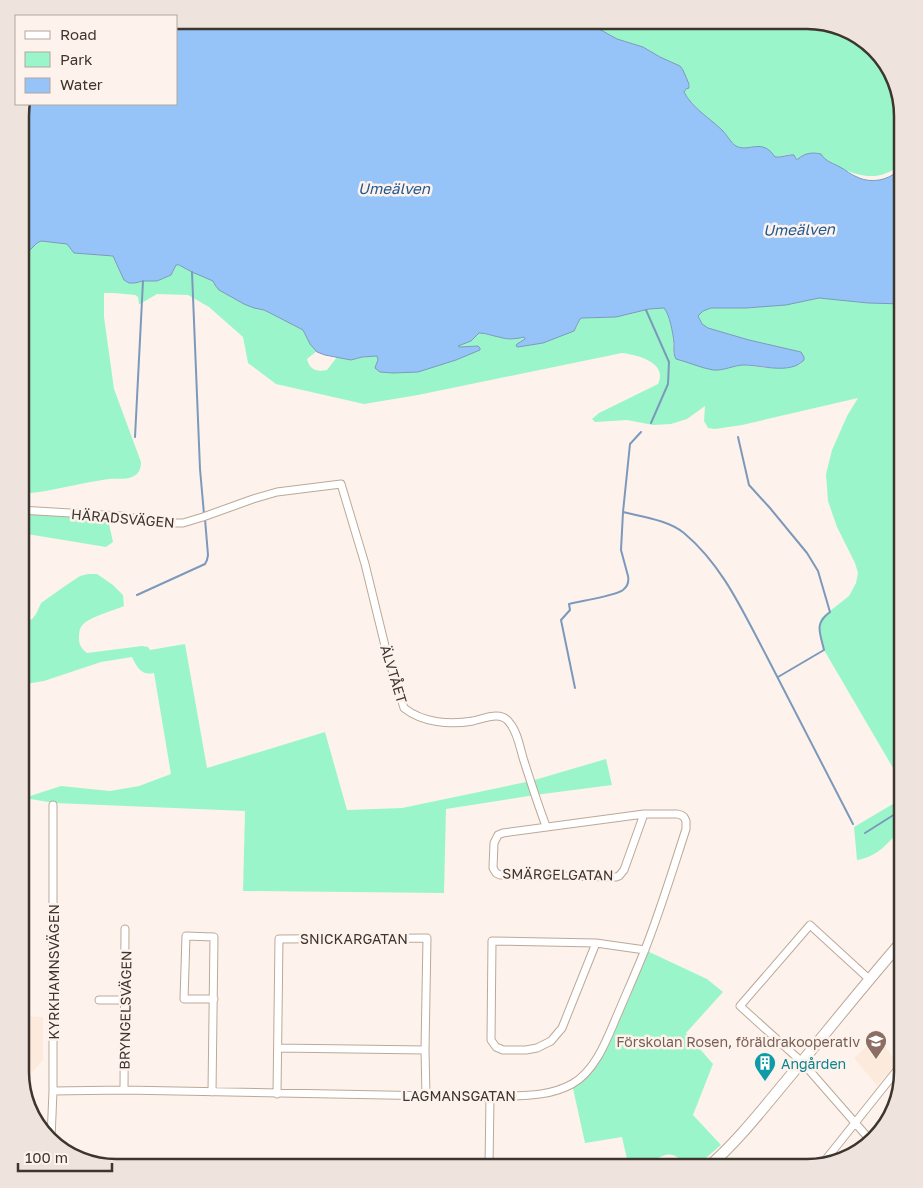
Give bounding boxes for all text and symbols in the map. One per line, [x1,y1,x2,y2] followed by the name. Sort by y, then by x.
[15,15,178,105] legend
[60,25,97,43] text: Road
[60,50,93,68] text: Park
[60,75,103,93] text: Water
[358,179,431,197] water label: Umeälven
[763,219,836,239] water label: Umeälven
[71,505,175,531] street label: HÄRADSVÄGEN
[377,643,411,706] street label: ÄLVTÅET
[502,865,614,883] street label: SMÄRGELGATAN
[45,904,62,1040] street label: KYRKHAMNSVÄGEN
[300,930,408,947] street label: SNICKARGATAN
[115,950,135,1070] street label: BRYNGELSVÄGEN
[864,1029,888,1060] school or university icon: Förskolan Rosen, föräldrakooperativ
[616,1033,860,1050] place label: Förskolan Rosen, föräldrakooperativ
[753,1051,777,1082] building icon: Angården
[781,1055,846,1072] place label: Angården
[402,1087,516,1104] street label: LAGMANSGATAN
[18,1140,111,1172] scale bar
[25,1148,68,1166] text: 100 m

